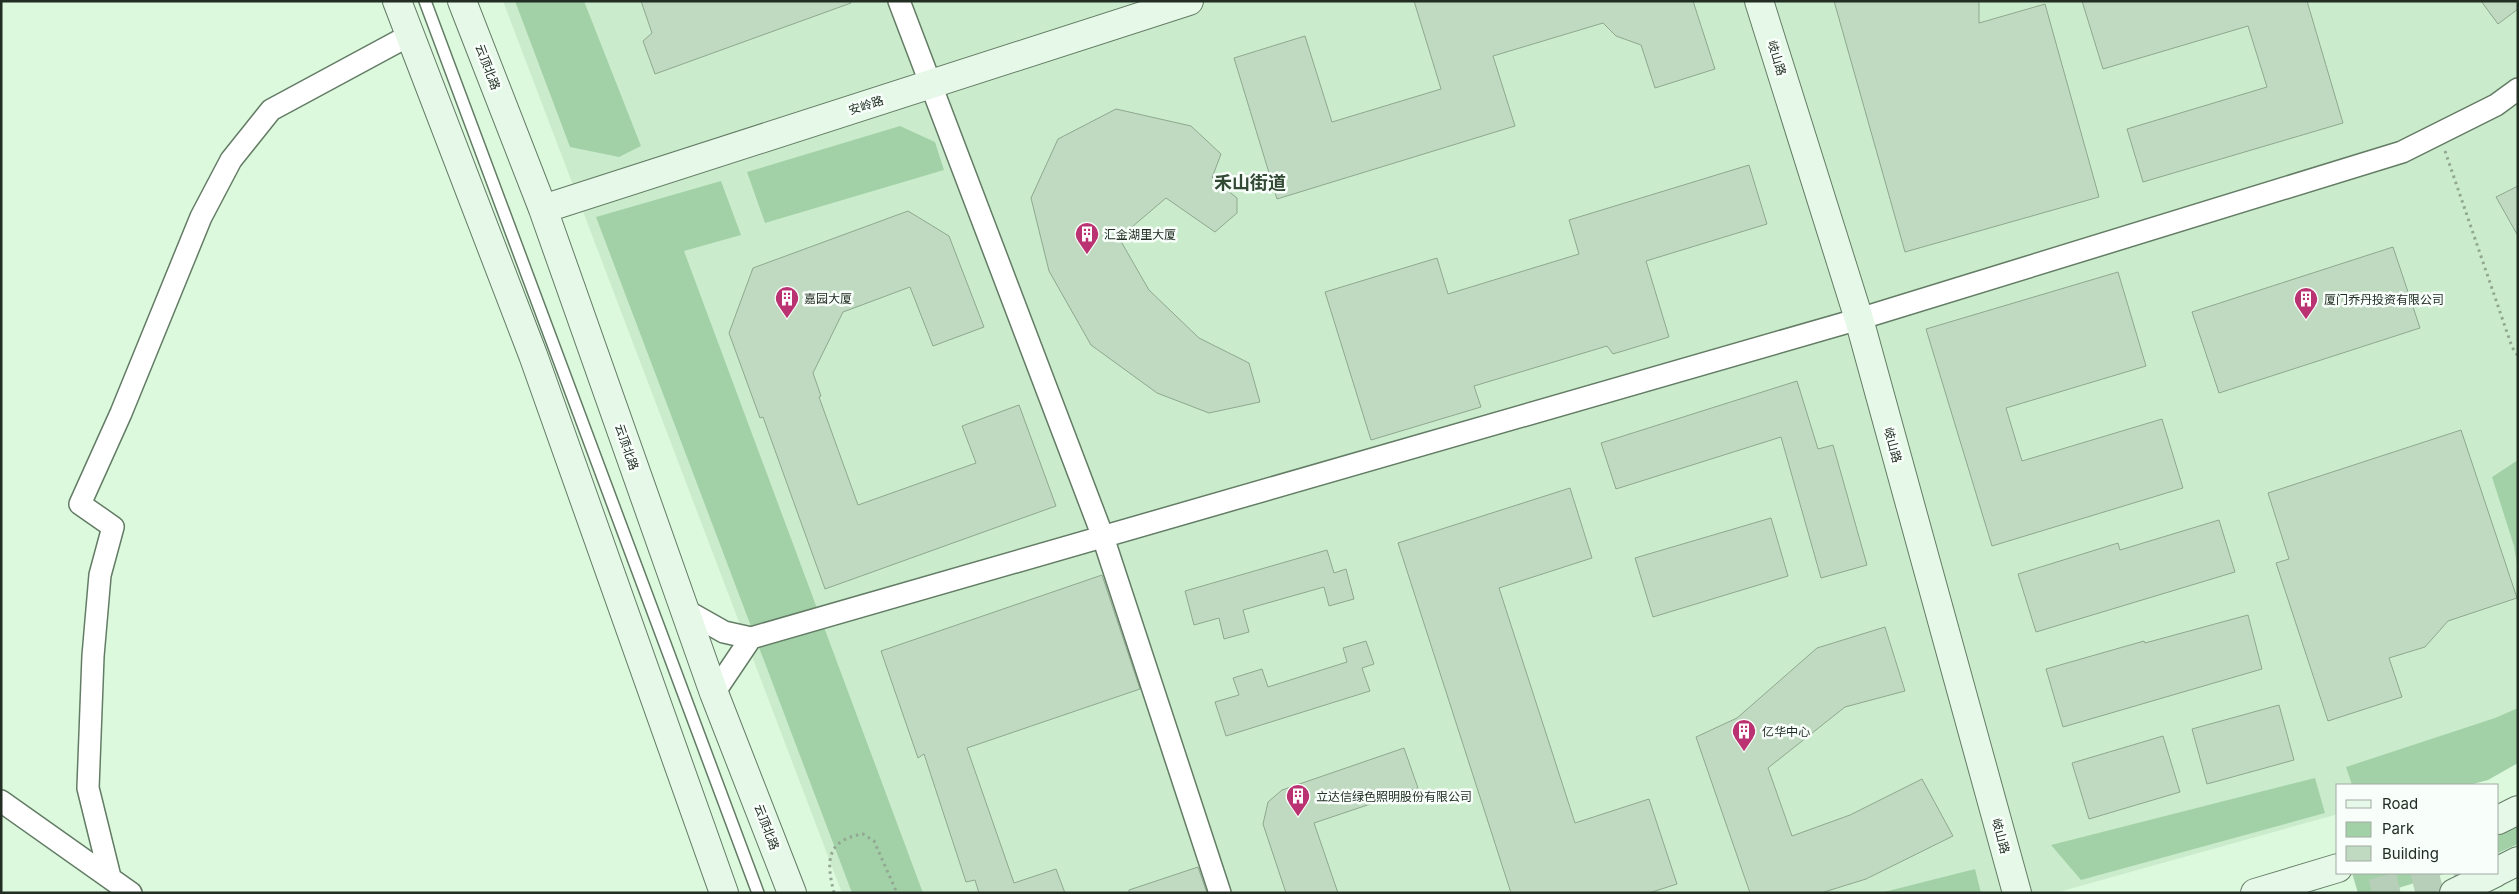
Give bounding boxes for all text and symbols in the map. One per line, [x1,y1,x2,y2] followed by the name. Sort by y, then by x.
[1765,39,1789,77] street label: 岐山路
[472,42,504,92] street label: 云顶北路
[847,92,885,118] street label: 安岭路
[1214,172,1286,193] district label: 禾山街道
[1074,221,1100,255] building icon: 汇金湖里大厦
[1104,227,1176,242] place label: 汇金湖里大厦
[774,285,800,319] building icon: 嘉园大厦
[2293,286,2319,320] building icon: 厦门乔丹投资有限公司
[804,291,852,306] place label: 嘉园大厦
[2324,292,2444,307] place label: 厦门乔丹投资有限公司
[612,422,642,472] street label: 云顶北路
[1881,426,1905,464] street label: 岐山路
[1731,718,1757,752] building icon: 亿华中心
[1762,724,1810,739] place label: 亿华中心
[1285,783,1311,817] building icon: 立达信绿色照明股份有限公司
[2336,784,2499,874] legend
[1316,789,1472,804] place label: 立达信绿色照明股份有限公司
[2382,794,2418,813] text: Road
[751,802,783,852] street label: 云顶北路
[1989,817,2013,855] street label: 岐山路
[2382,819,2415,838] text: Park
[2382,844,2439,863] text: Building

